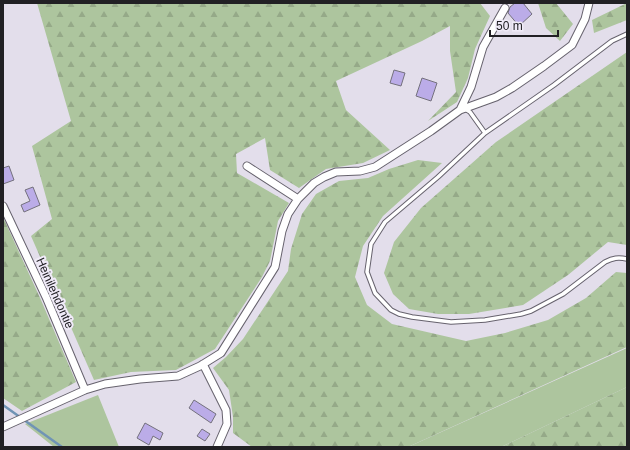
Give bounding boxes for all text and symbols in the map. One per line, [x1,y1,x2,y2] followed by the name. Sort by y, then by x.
[490,12,558,38] scale bar
[496,19,523,33] text: 50 m
[33,255,77,331] street label: Heinilehdontie

